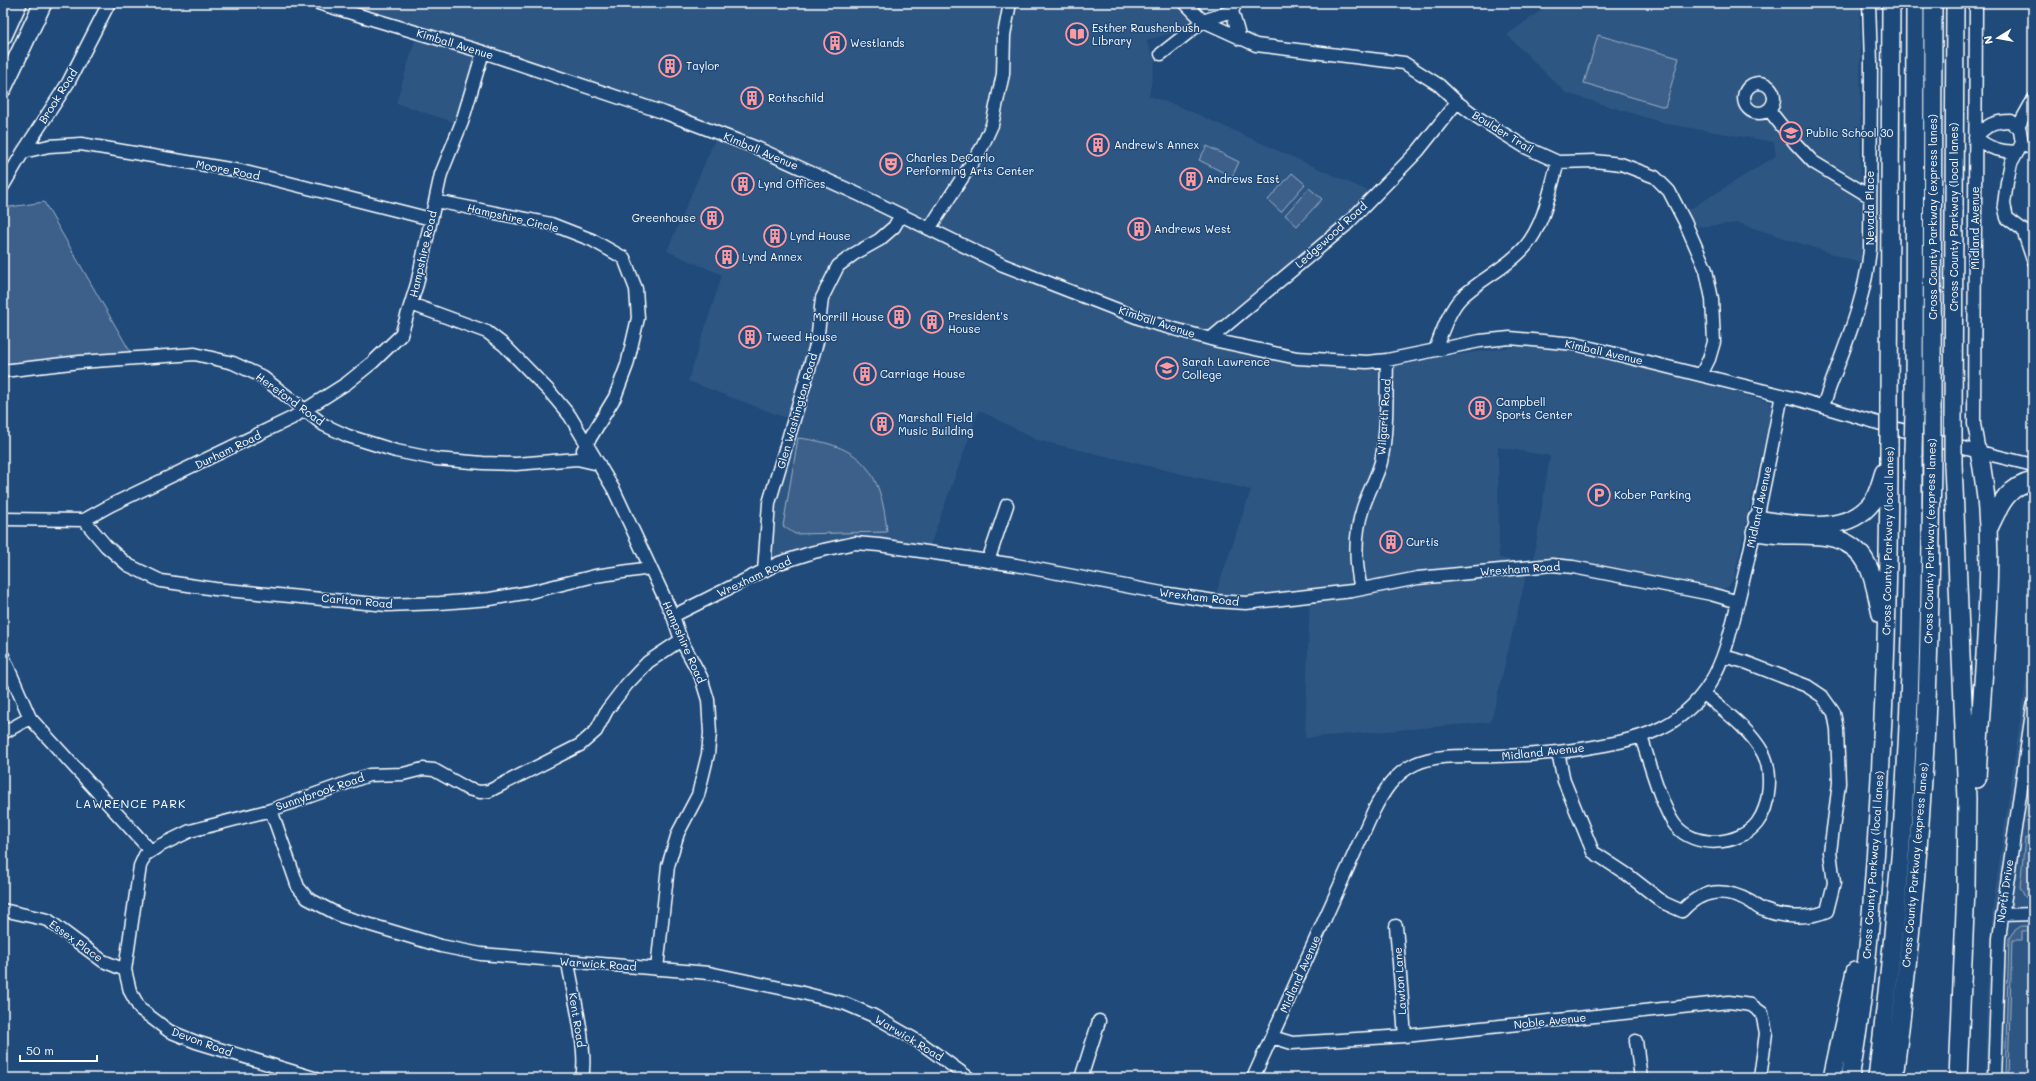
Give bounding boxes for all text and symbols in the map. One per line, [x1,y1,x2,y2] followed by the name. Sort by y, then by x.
[1978,18,2018,58] north arrow
[1092,20,1200,48] place label: Esther Raushenbush Library
[1064,21,1090,47] library icon: Esther Raushenbush Library
[415,25,496,62] street label: Kimball Avenue
[822,30,848,56] building icon: Westlands
[1980,34,1996,46] text: N
[850,35,905,50] place label: Westlands
[657,53,683,79] building icon: Taylor
[686,58,720,73] place label: Taylor
[35,65,80,126] street label: Brook Road
[739,85,765,111] building icon: Rothschild
[768,90,824,105] place label: Rothschild
[1470,107,1537,156] street label: Boulder Trail
[1925,114,1940,320] street label: Cross County Parkway (express lanes)
[1778,120,1804,146] school or university icon: Public School 30
[1946,122,1961,311] street label: Cross County Parkway (local lanes)
[1806,125,1893,140] place label: Public School 30
[722,128,801,173] street label: Kimball Avenue
[1085,132,1111,158] building icon: Andrew's Annex
[1114,137,1199,152] place label: Andrew's Annex
[906,150,1034,178] place label: Charles DeCarlo Performing Arts Center
[878,151,904,177] theatre icon: Charles DeCarlo Performing Arts Center
[195,156,261,183] street label: Moore Road
[1178,166,1204,192] building icon: Andrews East
[730,171,756,197] building icon: Lynd Offices
[1206,171,1280,186] place label: Andrews East
[1862,171,1877,245] street label: Nevada Place
[758,176,825,191] place label: Lynd Offices
[1967,186,1982,270] street label: Midland Avenue
[1291,198,1370,271] street label: Ledgewood Road
[466,200,561,235] street label: Hampshire Circle
[699,205,725,231] building icon: Greenhouse
[405,209,440,299] street label: Hampshire Road
[632,210,696,225] place label: Greenhouse
[1126,216,1152,242] building icon: Andrews West
[1154,221,1231,236] place label: Andrews West
[762,223,788,249] building icon: Lynd House
[790,228,851,243] place label: Lynd House
[714,244,740,270] building icon: Lynd Annex
[742,249,803,264] place label: Lynd Annex
[1117,302,1198,341] street label: Kimball Avenue
[886,304,912,330] building icon: Morrill House
[948,308,1008,336] place label: President's House
[813,309,884,324] place label: Morrill House
[919,309,945,335] building icon: President's House
[737,324,763,350] building icon: Tweed House
[766,329,838,344] place label: Tweed House
[1564,335,1645,368] street label: Kimball Avenue
[773,351,820,470] street label: Glen Washington Road
[1182,354,1270,382] place label: Sarah Lawrence College
[1154,355,1180,381] school or university icon: Sarah Lawrence College
[852,361,878,387] building icon: Carriage House
[880,366,965,381] place label: Carriage House
[253,369,328,429] street label: Hereford Road
[1373,378,1394,456] street label: Wilgarth Road
[1496,394,1573,422] place label: Campbell Sports Center
[1467,395,1493,421] building icon: Campbell Sports Center
[898,410,973,438] place label: Marshall Field Music Building
[869,411,895,437] building icon: Marshall Field Music Building
[192,427,263,472] street label: Durham Road
[1920,438,1939,644] street label: Cross County Parkway (express lanes)
[1878,446,1897,635] street label: Cross County Parkway (local lanes)
[1743,464,1775,549] street label: Midland Avenue
[1586,482,1612,508] parking icon: Kober Parking
[1614,487,1691,502] place label: Kober Parking
[1378,529,1404,555] building icon: Curtis
[1406,534,1439,549] place label: Curtis
[714,553,793,600] street label: Wrexham Road
[1479,558,1561,579] street label: Wrexham Road
[1158,584,1240,609] street label: Wrexham Road
[321,590,393,611] street label: Carlton Road
[660,598,709,685] street label: Hampshire Road
[1501,740,1585,763] street label: Midland Avenue
[1898,762,1931,968] street label: Cross County Parkway (express lanes)
[274,769,366,814] street label: Sunnybrook Road
[1858,770,1887,960] street label: Cross County Parkway (local lanes)
[76,795,186,811] district label: LAWRENCE PARK
[1993,858,2016,924] street label: North Drive
[47,916,106,965] street label: Essex Place
[1276,932,1323,1015] street label: Midland Avenue
[1390,947,1409,1015] street label: Lawton Lane
[559,953,637,974] street label: Warwick Road
[566,991,589,1048] street label: Kent Road
[1513,1009,1587,1032] street label: Noble Avenue
[872,1011,946,1064] street label: Warwick Road
[170,1024,235,1059] street label: Devon Road
[20,1037,97,1063] scale bar
[26,1042,54,1058] text: 50 m

